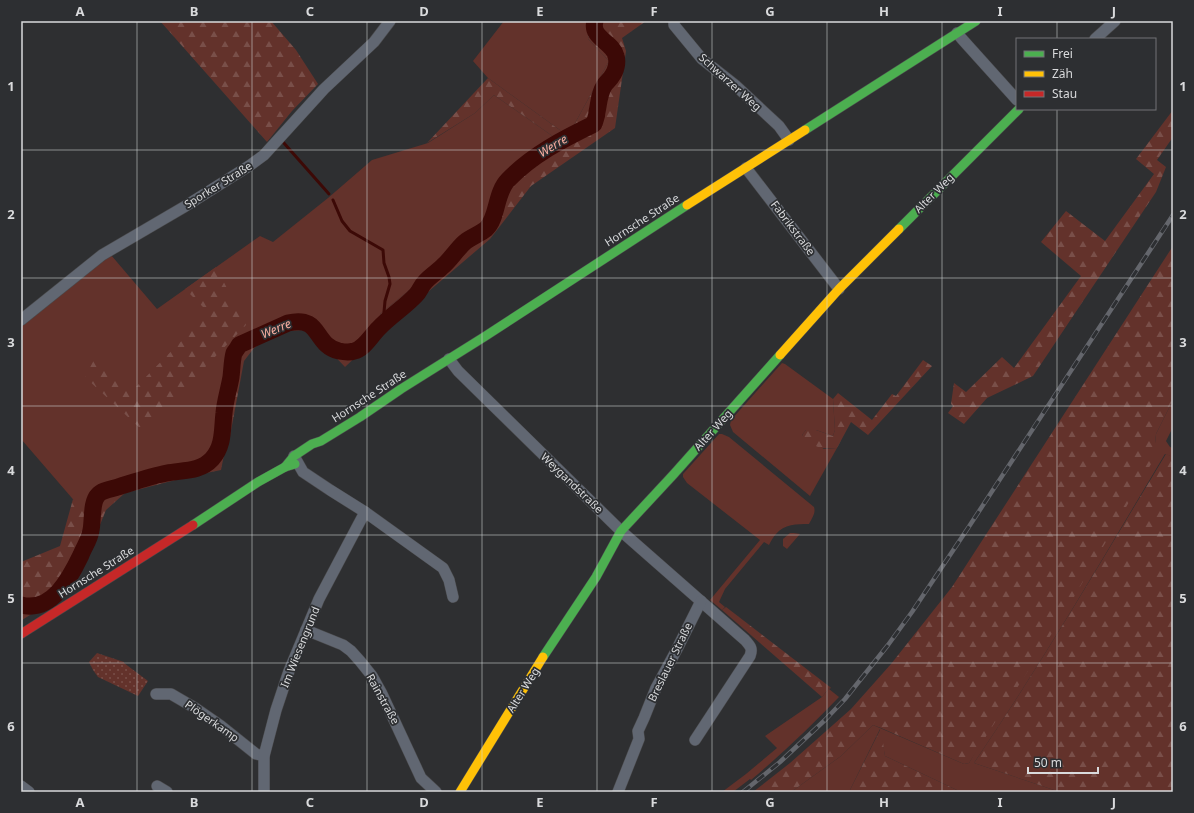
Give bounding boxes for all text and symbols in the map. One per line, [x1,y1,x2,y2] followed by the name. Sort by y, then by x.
[76,2,85,20] text: A
[190,2,198,20] text: B
[306,2,314,20] text: C
[419,2,429,20] text: D
[536,2,544,20] text: E
[650,2,658,20] text: F
[765,2,775,20] text: G
[879,2,889,20] text: H
[997,2,1003,20] text: I
[1111,2,1116,20] text: J
[1016,38,1156,110] legend
[1052,45,1073,62] text: Frei
[696,50,765,114] street label: Schwarzer Weg
[1052,65,1073,82] text: Zäh
[7,77,15,95] text: 1
[1179,77,1187,95] text: 1
[1052,85,1077,102] text: Stau
[535,130,571,161] water label: Werre
[181,158,254,211] street label: Sporker Straße
[911,170,957,216] street label: Alter Weg
[601,190,682,249] street label: Hornsche Straße
[768,197,819,258] street label: Fabrikstraße
[7,205,15,223] text: 2
[1179,205,1187,223] text: 2
[258,315,294,342] water label: Werre
[7,333,15,351] text: 3
[1179,333,1187,351] text: 3
[328,366,409,425] street label: Hornsche Straße
[690,406,735,453] street label: Alter Weg
[538,449,607,516] street label: Weygandstraße
[7,461,15,479] text: 4
[1179,461,1187,479] text: 4
[55,542,136,601] street label: Hornsche Straße
[7,589,15,607] text: 5
[1179,589,1187,607] text: 5
[276,604,323,690] street label: Im Wiesengrund
[644,620,695,704] street label: Breslauer Straße
[503,664,542,715] street label: Alter Weg
[363,671,403,727] street label: Rainstraße
[182,696,242,745] street label: Plögerkamp
[7,717,15,735] text: 6
[1179,717,1187,735] text: 6
[1028,749,1098,775] scale bar
[1034,754,1062,771] text: 50 m
[76,793,85,811] text: A
[190,793,198,811] text: B
[306,793,314,811] text: C
[419,793,429,811] text: D
[536,793,544,811] text: E
[650,793,658,811] text: F
[765,793,775,811] text: G
[879,793,889,811] text: H
[997,793,1003,811] text: I
[1111,793,1116,811] text: J

